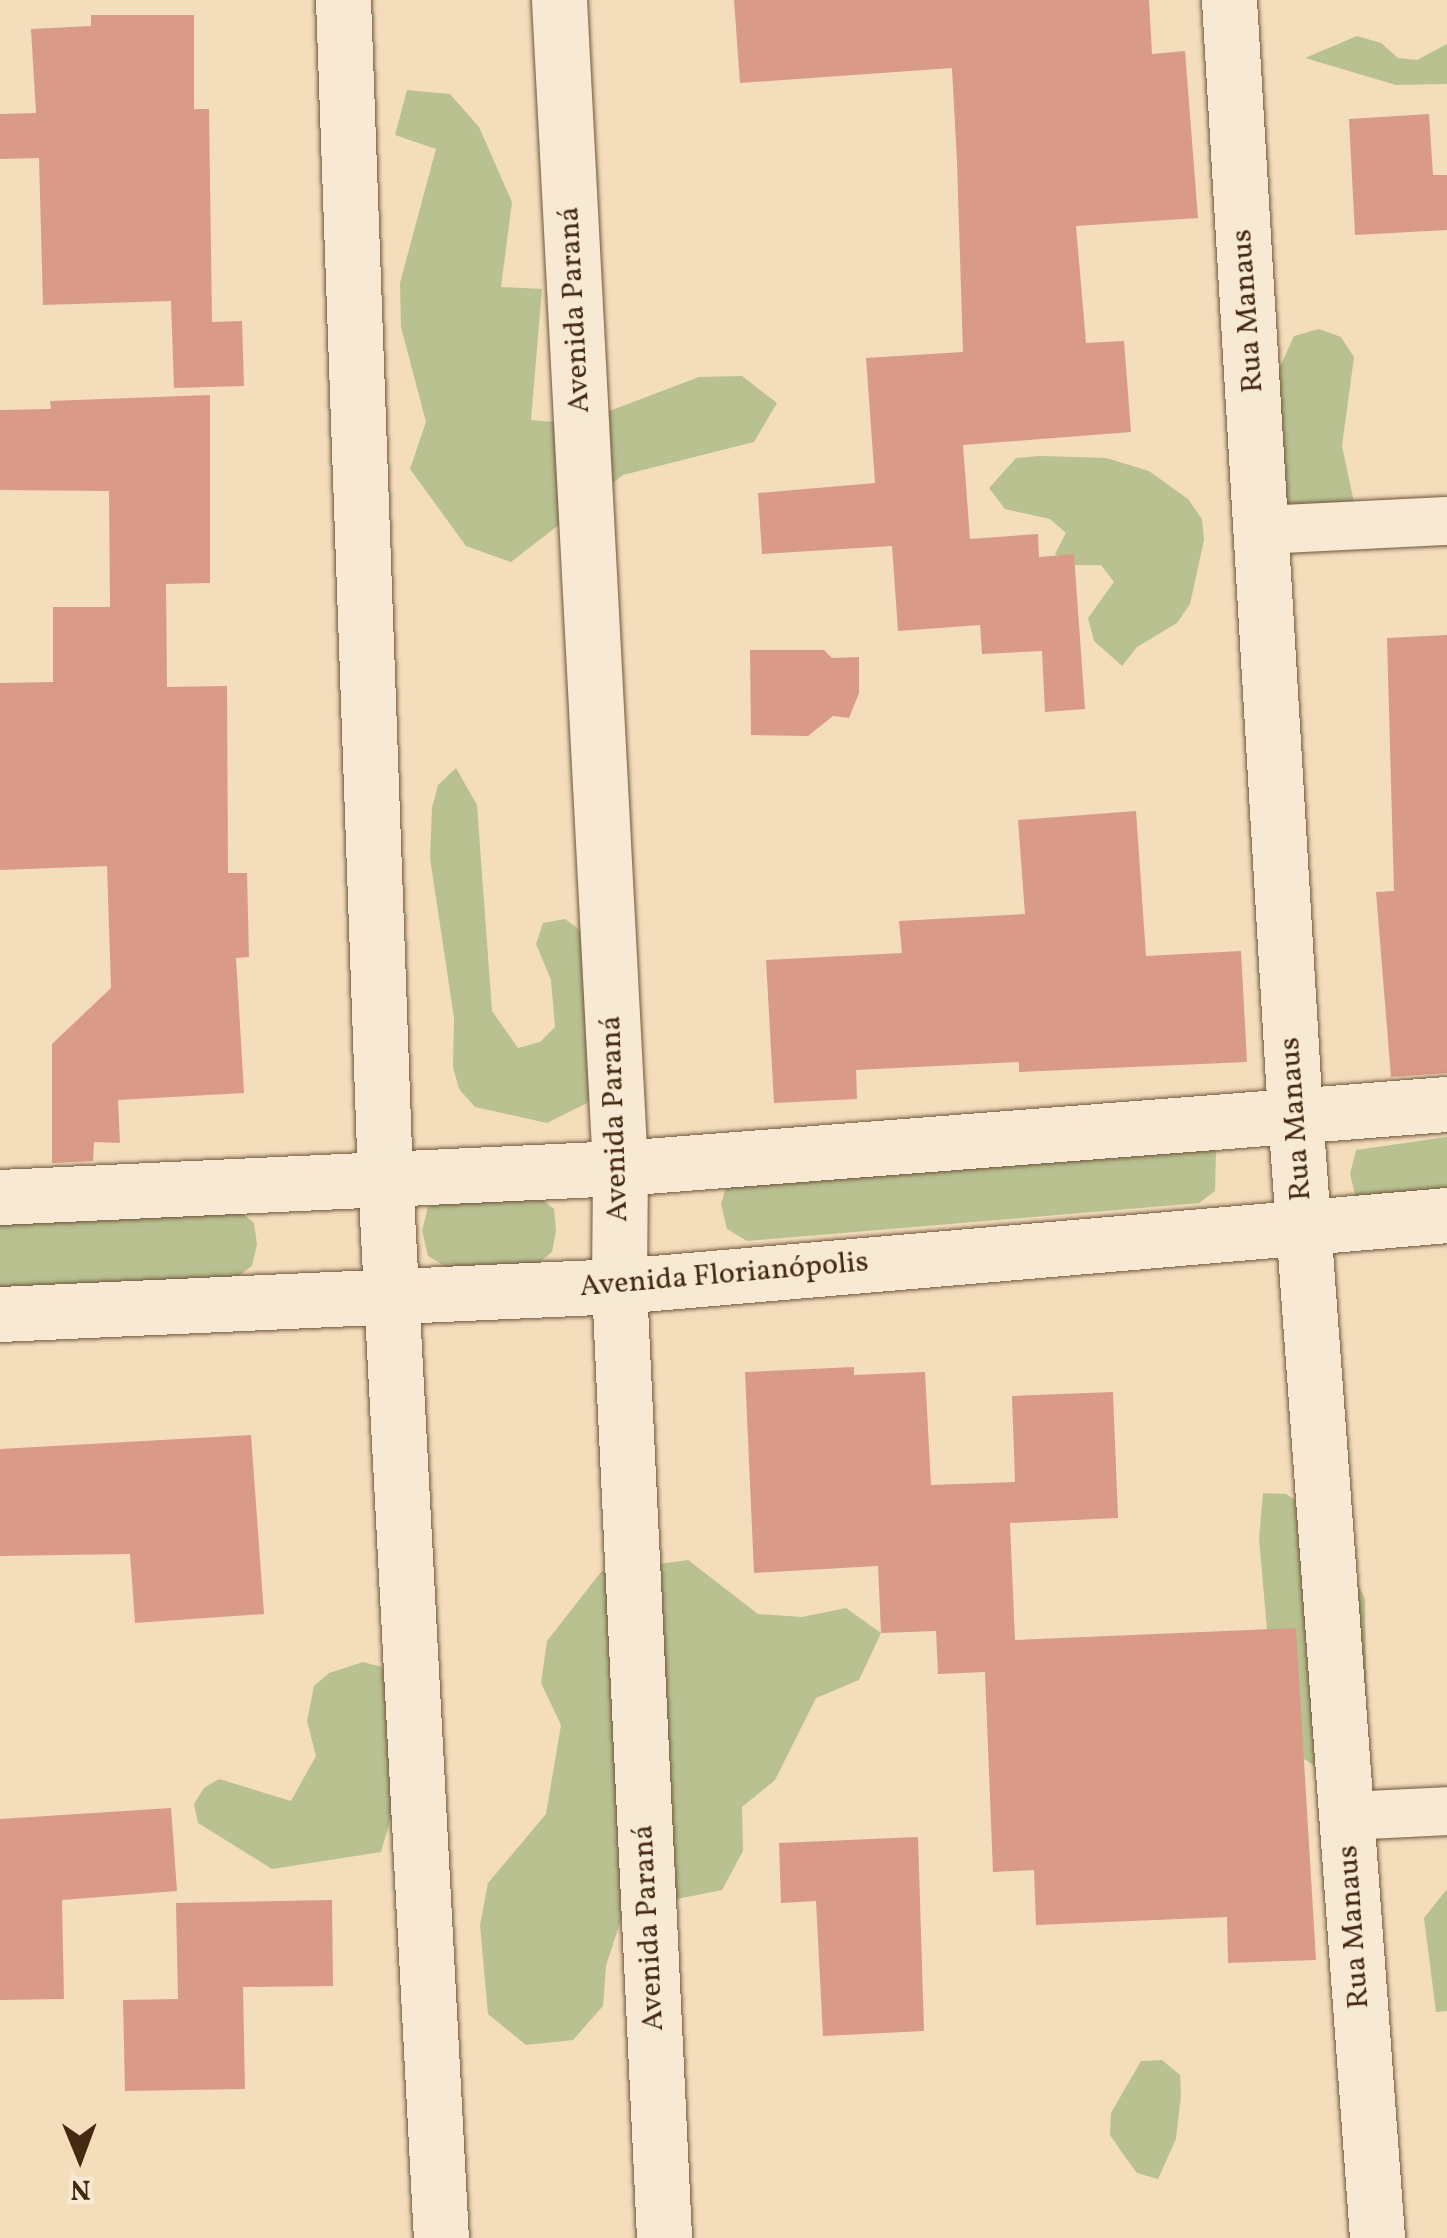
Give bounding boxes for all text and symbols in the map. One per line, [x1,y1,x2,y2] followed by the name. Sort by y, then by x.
[552,206,598,414] street label: Avenida Paraná
[1224,228,1272,394] street label: Rua Manaus
[593,1015,637,1223] street label: Avenida Paraná
[1272,1036,1320,1202] street label: Rua Manaus
[578,1244,870,1306] street label: Avenida Florianópolis
[626,1824,672,2032] street label: Avenida Paraná
[1330,1844,1378,2010] street label: Rua Manaus
[30,2108,130,2208] north arrow
[70,2169,91,2208] text: N

